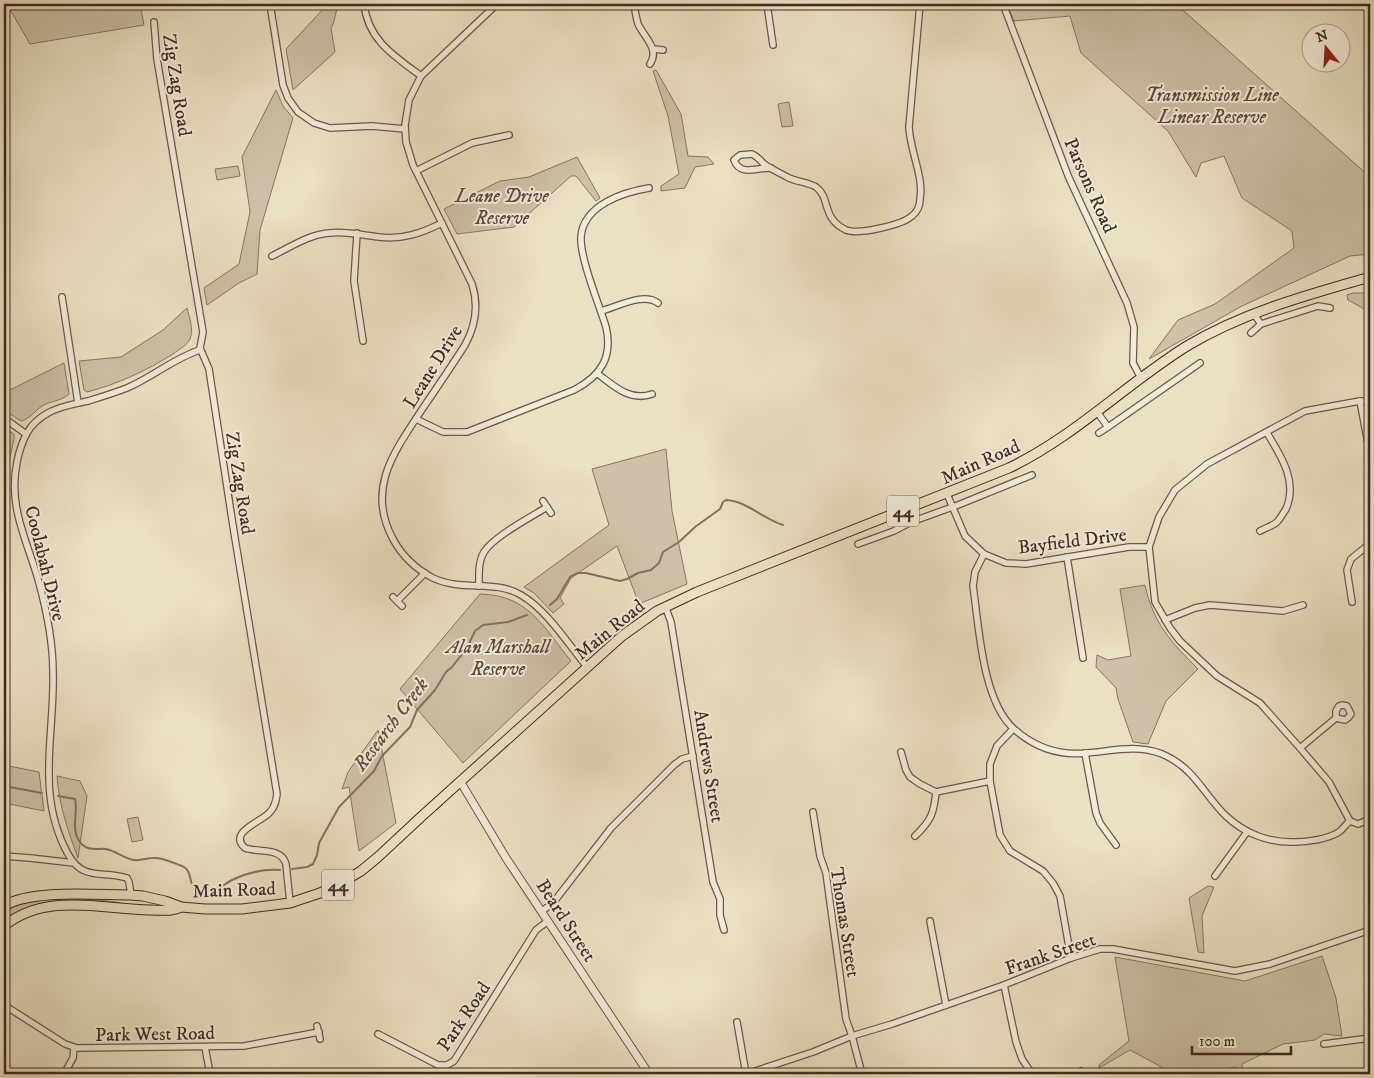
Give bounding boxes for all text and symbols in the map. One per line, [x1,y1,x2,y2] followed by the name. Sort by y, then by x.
[1302,22,1352,72] north arrow
[1314,26,1331,47] text: N
[157,32,196,139] street label: Zig Zag Road
[1145,84,1279,129] park label: Transmission Line Linear Reserve
[1058,135,1121,237] street label: Parsons Road
[454,185,549,230] park label: Leane Drive Reserve
[399,321,468,413] street label: Leane Drive
[220,430,259,537] street label: Zig Zag Road
[938,435,1024,490] street label: Main Road
[887,496,919,526] road number: 44
[19,503,70,624] street label: Coolabah Drive
[1017,523,1128,560] street label: Bayfield Drive
[570,595,650,665] street label: Main Road
[444,636,552,681] park label: Alan Marshall Reserve
[347,673,435,777] water label: Research Creek
[688,708,729,824] street label: Andrews Street
[824,865,865,979] street label: Thomas Street
[322,870,354,900] road number: 44
[531,875,601,966] street label: Beard Street
[192,878,277,903] street label: Main Road
[1002,928,1099,981] street label: Frank Street
[433,977,496,1056] street label: Park Road
[95,1022,216,1047] street label: Park West Road
[1192,1023,1290,1055] scale bar
[1199,1032,1235,1051] text: 100 m

